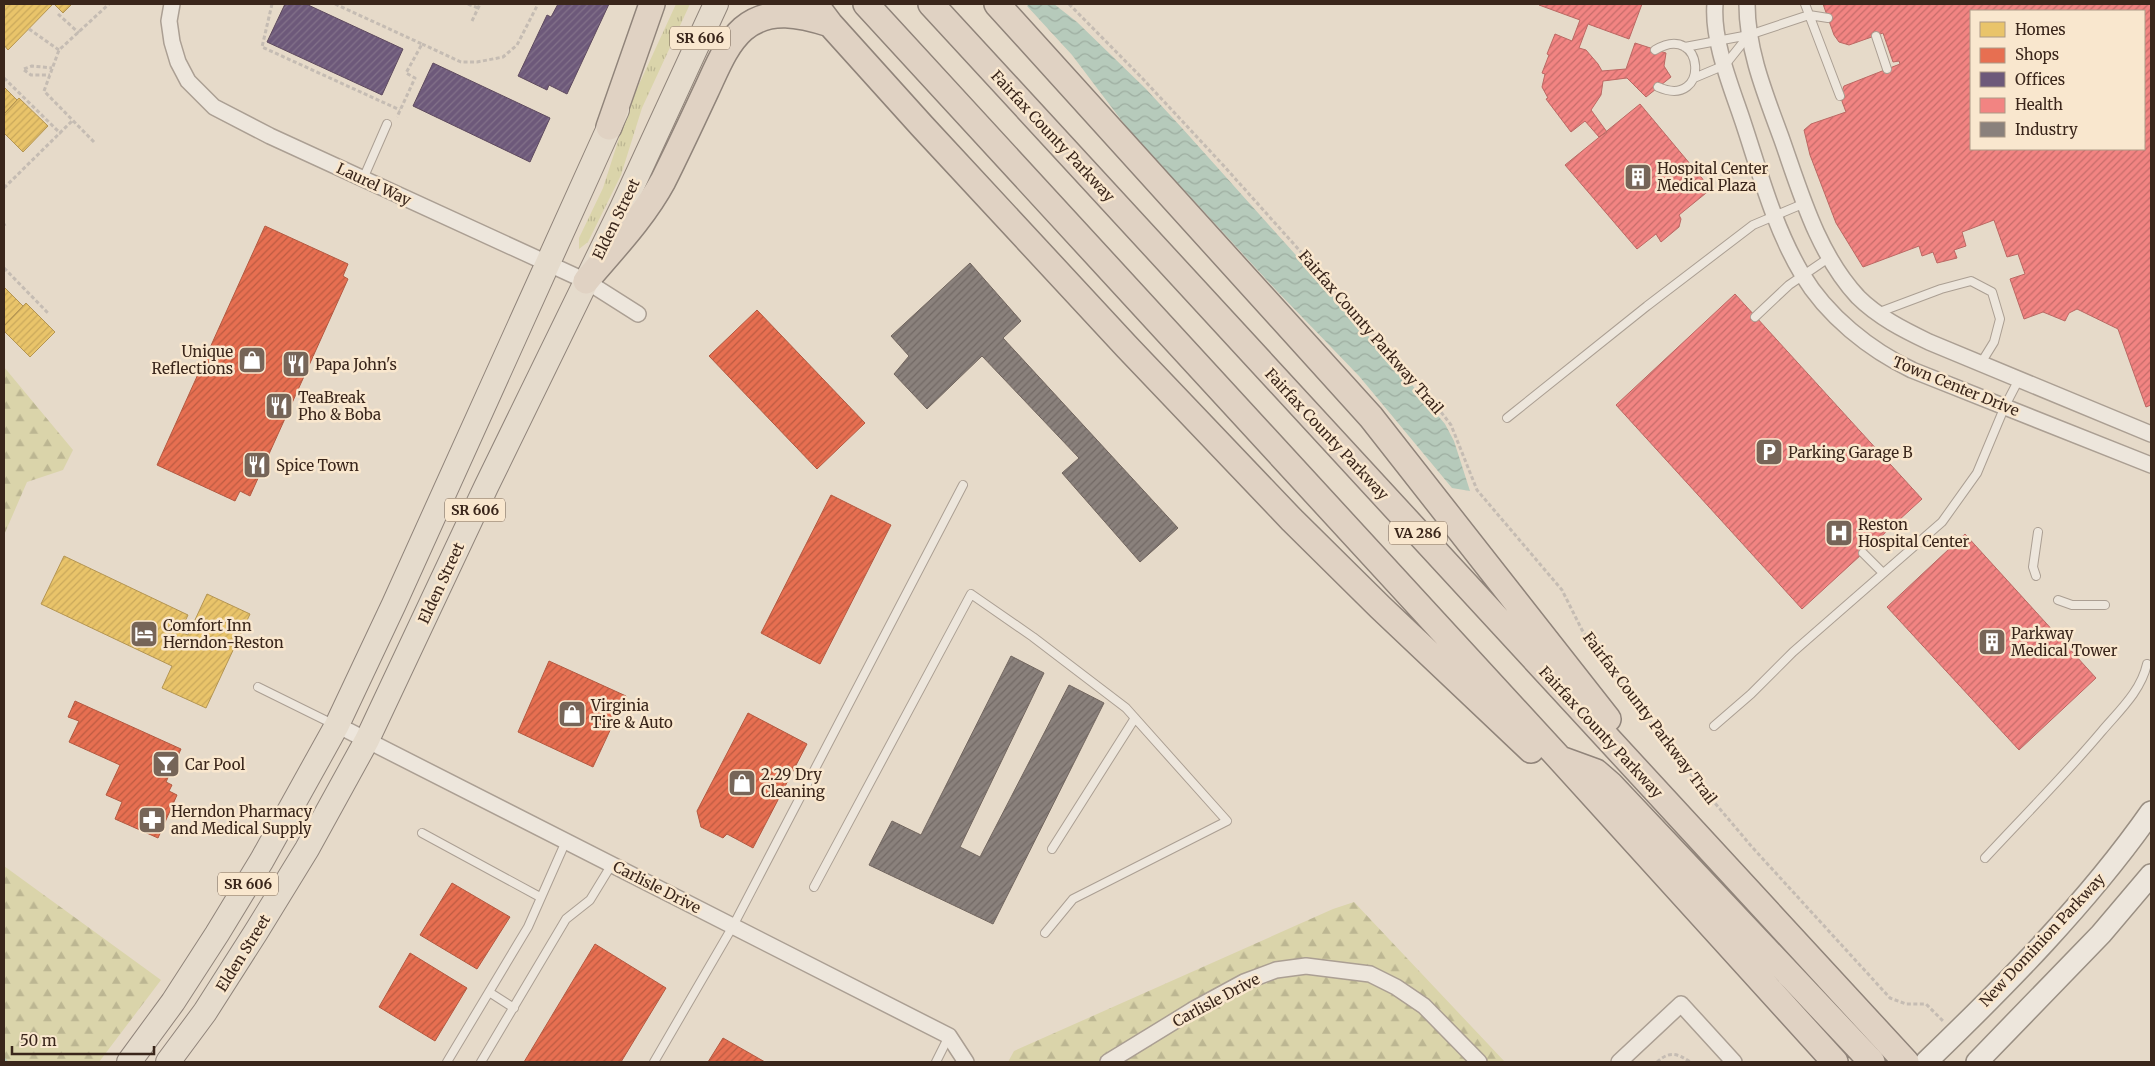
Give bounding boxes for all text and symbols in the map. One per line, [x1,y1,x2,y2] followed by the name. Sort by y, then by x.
[1970,10,2145,150] legend
[2015,20,2066,39] text: Homes
[670,26,730,49] road number: SR 606
[2015,45,2059,64] text: Shops
[987,66,1119,206] street label: Fairfax County Parkway
[2015,70,2065,89] text: Offices
[2015,95,2063,114] text: Health
[2015,120,2078,139] text: Industry
[334,158,415,210] street label: Laurel Way
[1657,159,1768,195] place label: Hospital Center Medical Plaza
[1623,162,1653,192] building icon: Hospital Center Medical Plaza
[588,175,644,263] street label: Elden Street
[1295,246,1448,418] street label: Fairfax County Parkway Trail
[152,342,233,378] place label: Unique Reflections
[237,345,267,375] shop icon: Unique Reflections
[281,349,311,379] restaurant icon: Papa John's
[1890,352,2022,420] street label: Town Center Drive
[315,355,397,374] place label: Papa John's
[1261,364,1393,504] street label: Fairfax County Parkway
[298,388,381,424] place label: TeaBreak Pho & Boba
[264,391,294,421] restaurant icon: TeaBreak Pho & Boba
[1754,437,1784,467] parking icon: Parking Garage B
[1788,443,1913,462] place label: Parking Garage B
[242,450,272,480] restaurant icon: Spice Town
[276,456,359,475] place label: Spice Town
[445,498,505,522] road number: SR 606
[1858,515,1969,551] place label: Reston Hospital Center
[1824,518,1854,548] hospital icon: Reston Hospital Center
[1389,522,1447,544] road number: VA 286
[414,539,468,627] street label: Elden Street
[163,616,284,652] place label: Comfort Inn Herndon-Reston
[129,619,159,649] hotel icon: Comfort Inn Herndon-Reston
[2011,624,2118,660] place label: Parkway Medical Tower
[1977,627,2007,657] building icon: Parkway Medical Tower
[1579,628,1721,808] street label: Fairfax County Parkway Trail
[1536,663,1666,801] street label: Fairfax County Parkway
[590,696,673,732] place label: Virginia Tire & Auto
[557,699,587,729] shop icon: Virginia Tire & Auto
[151,749,181,779] bar icon: Car Pool
[185,755,245,774] place label: Car Pool
[761,765,825,801] place label: 2.29 Dry Cleaning
[727,768,757,798] shop icon: 2.29 Dry Cleaning
[171,802,312,838] place label: Herndon Pharmacy and Medical Supply
[137,805,167,835] pharmacy icon: Herndon Pharmacy and Medical Supply
[610,857,704,917] street label: Carlisle Drive
[1975,869,2109,1011] street label: New Dominion Parkway
[218,872,278,896] road number: SR 606
[212,911,274,995] street label: Elden Street
[1169,969,1263,1031] street label: Carlisle Drive
[12,1024,155,1056] scale bar
[20,1031,57,1050] text: 50 m

